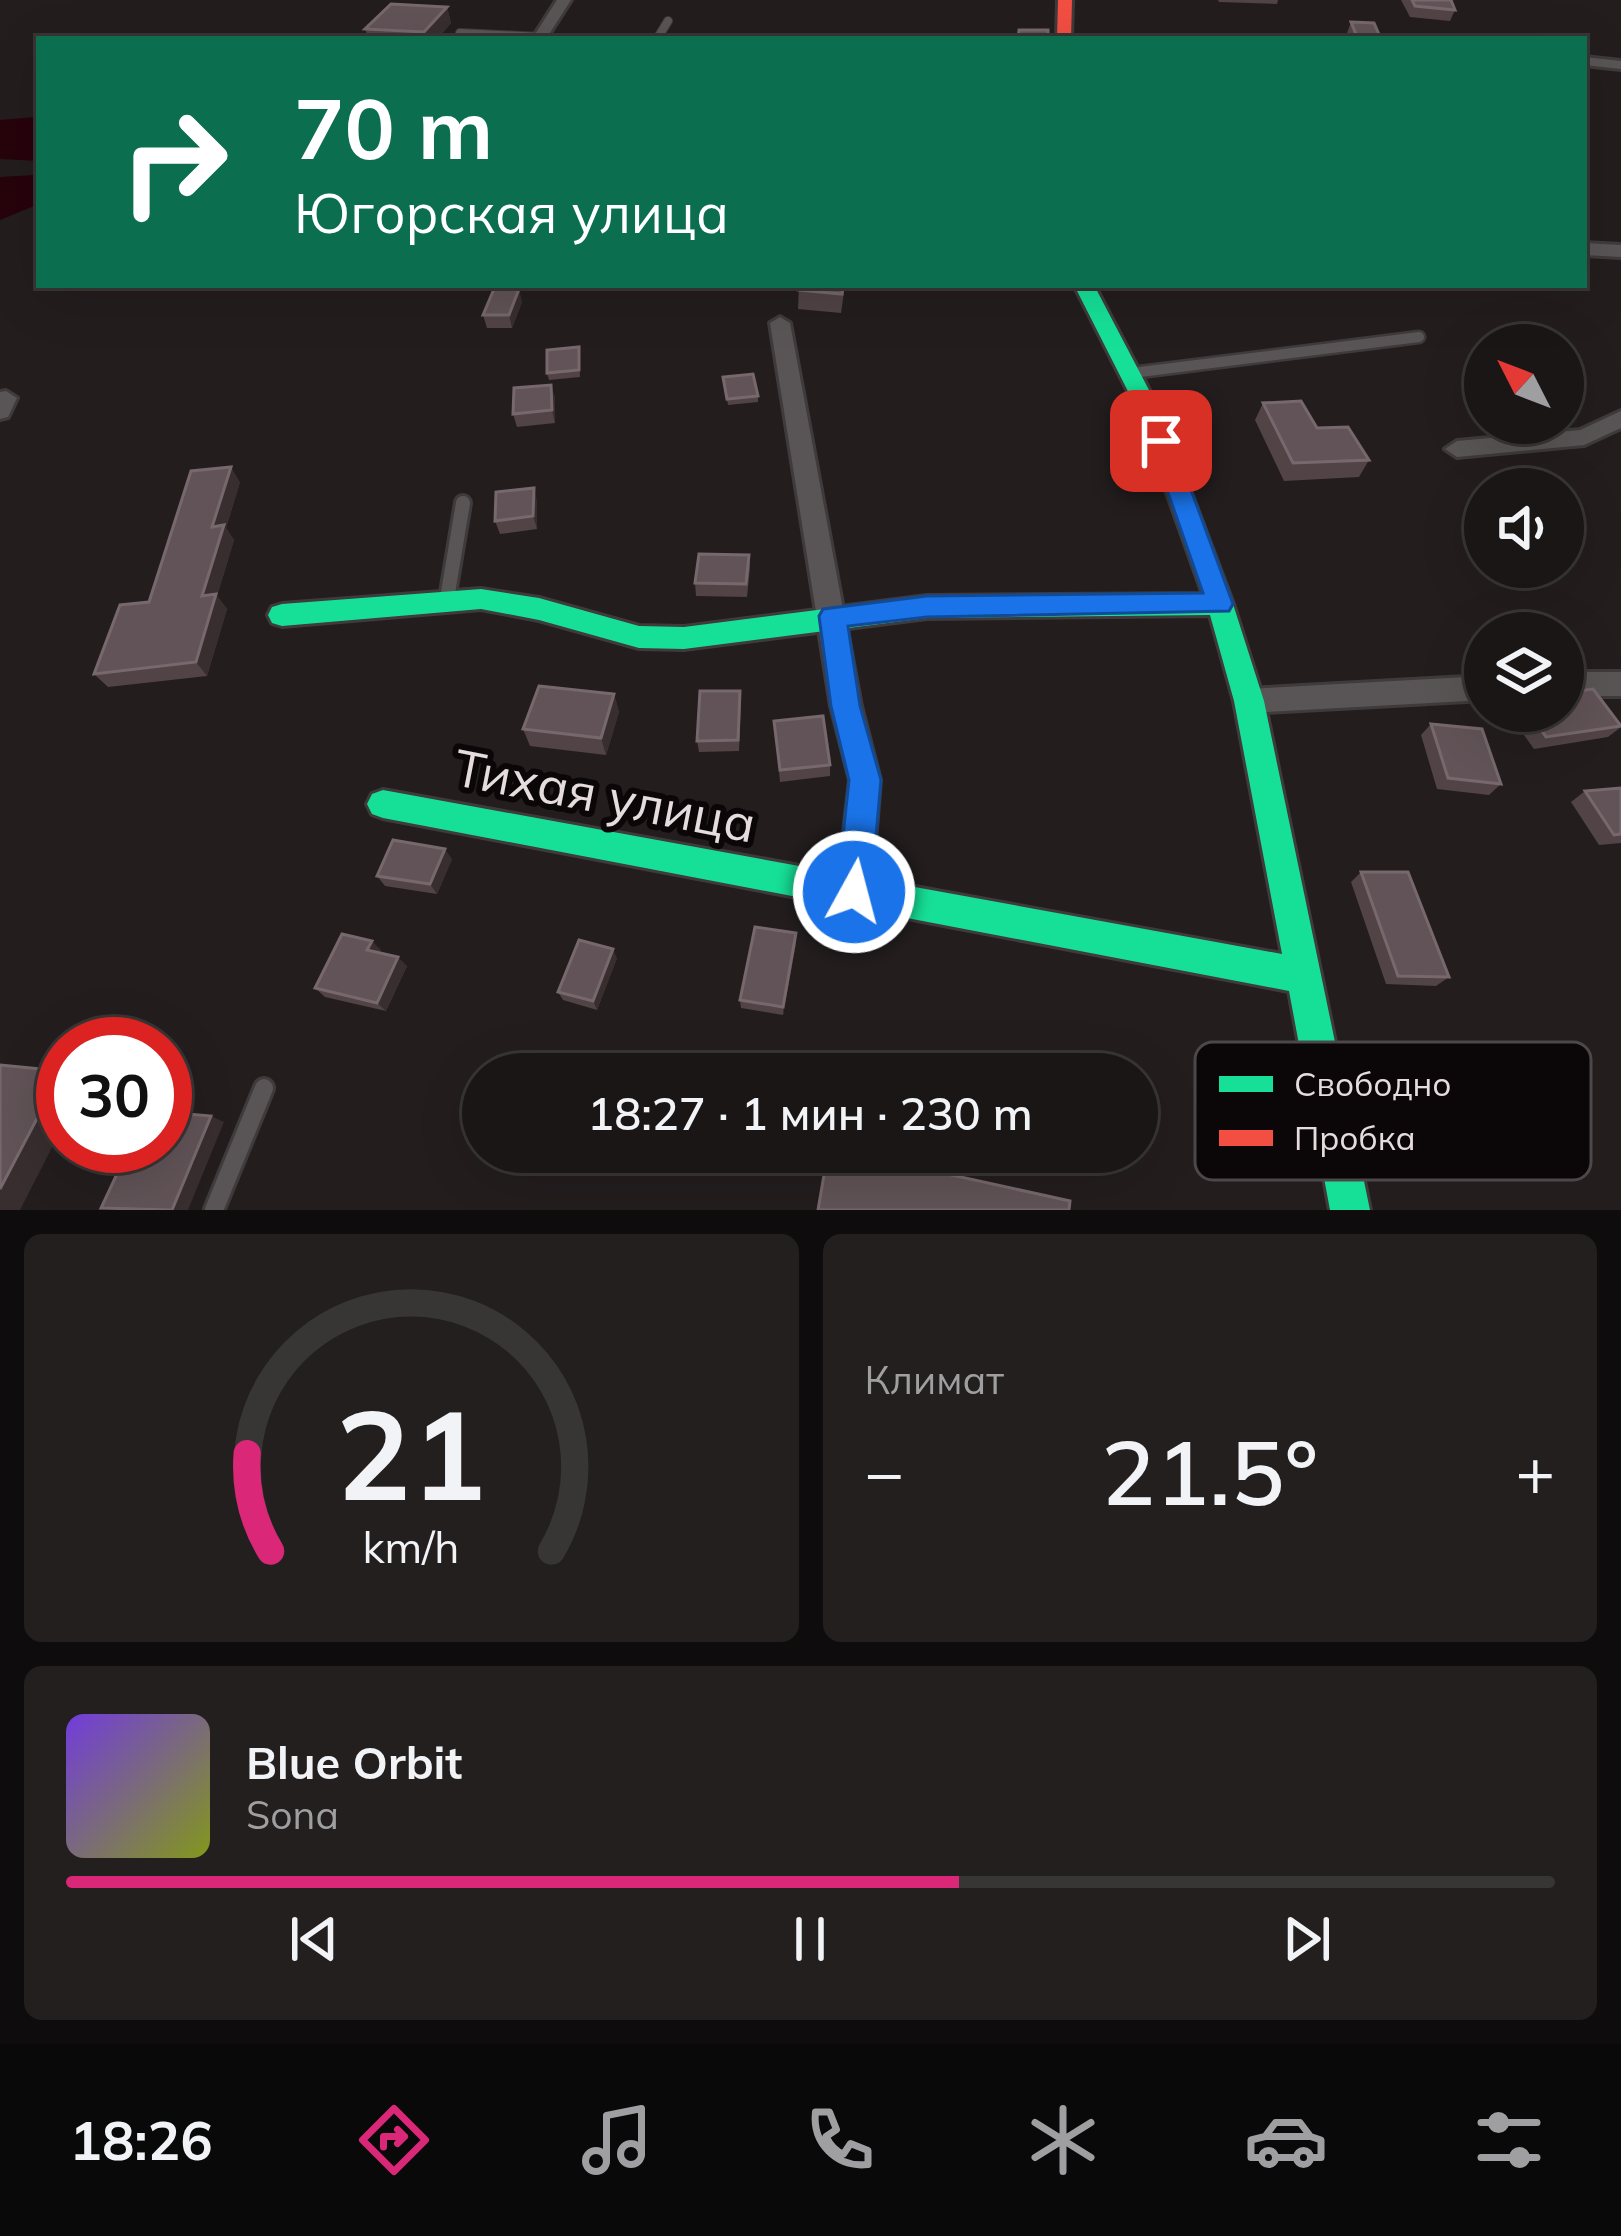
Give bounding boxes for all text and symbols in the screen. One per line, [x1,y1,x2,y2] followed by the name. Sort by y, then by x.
[294,75,493,180] text: 70 m
[96,84,252,240] icon: right
[294,179,729,247] text: Югорская улица
[1464,324,1584,444] north arrow
[1464,324,1584,732] map controls
[1110,390,1212,492] pin
[1128,408,1194,474] icon: arrive
[1464,468,1584,588] button: sound
[1464,612,1584,732] button: layers
[449,734,761,856] street label: Тихая улица
[791,829,917,955] position arrow
[36,1017,192,1173] speed limit sign: 30
[1195,1042,1591,1180] legend
[1294,1063,1452,1104] text: Свободно
[587,1085,1033,1141] text: 18:27 · 1 мин · 230 m
[1294,1117,1416,1158] text: Пробка
[865,1355,1004,1404] text: Климат
[336,1375,486,1531] text: 21
[1101,1415,1318,1528] text: 21.5°
[865,1430,904,1513] text: −
[1515,1430,1555,1513] text: +
[363,1520,460,1574] text: km/h
[246,1734,462,1790] text: Blue Orbit
[246,1790,339,1839] text: Sona
[281,1906,347,1972] icon: previous
[777,1906,843,1972] icon: pause
[1274,1906,1340,1972] icon: next
[352,2098,436,2182] icon: directions
[575,2098,659,2182] icon: music
[798,2098,882,2182] icon: phone
[1021,2098,1105,2182] icon: climate
[1244,2098,1328,2182] icon: car
[1467,2098,1551,2182] icon: filters
[70,2106,213,2174] text: 18:26

